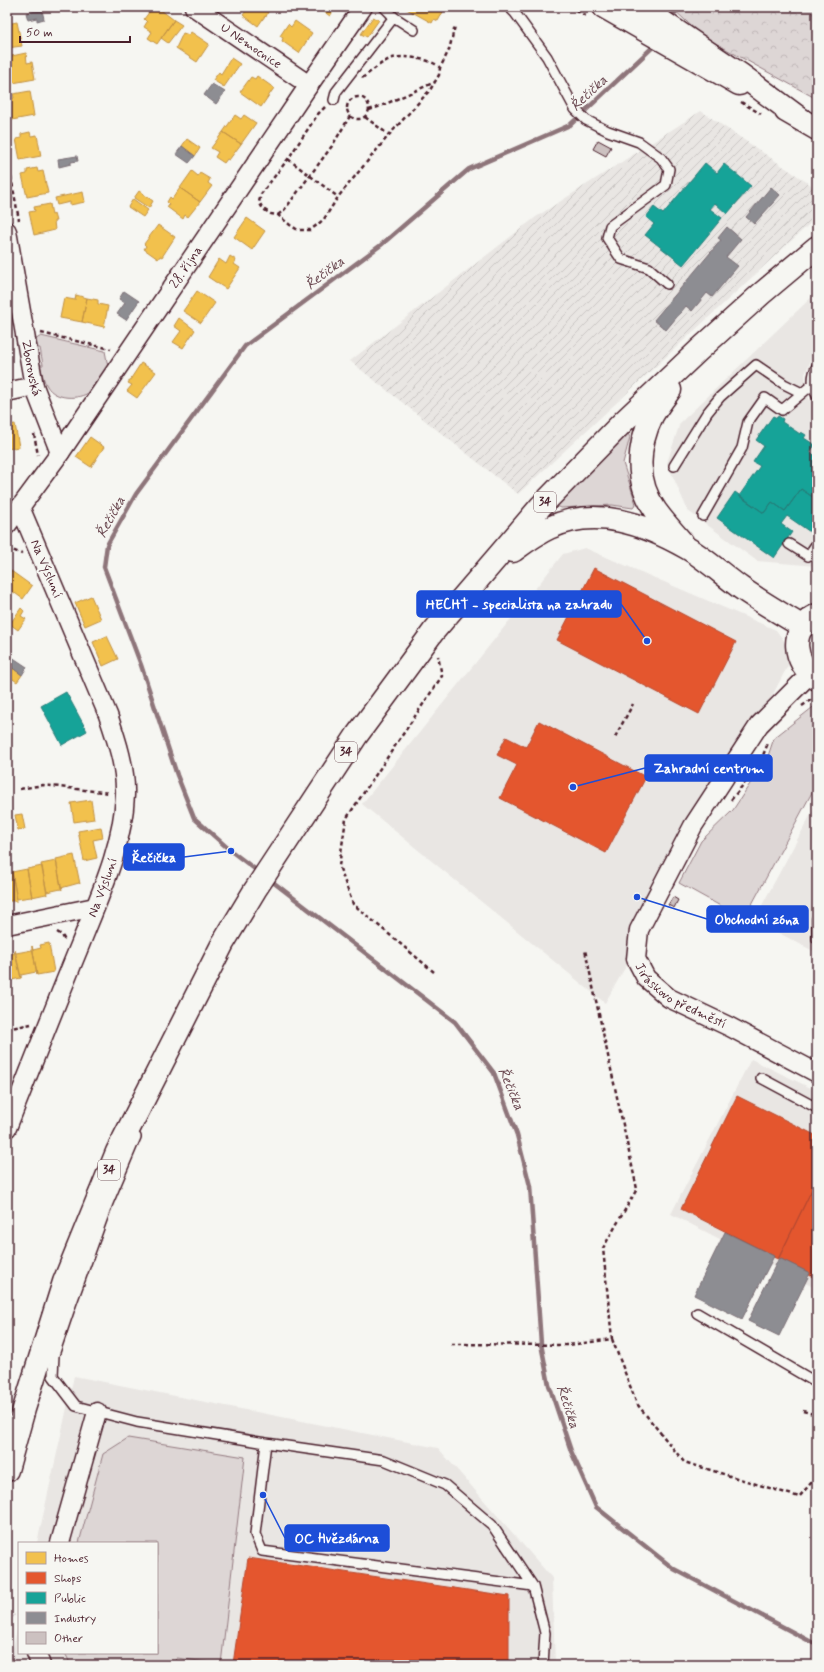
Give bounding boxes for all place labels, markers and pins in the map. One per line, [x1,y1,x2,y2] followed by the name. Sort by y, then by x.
[417,591,621,617] callout: HECHT - specialista na zahradu
[645,755,772,781] callout: Zahradní centrum
[124,844,184,870] callout: Řečička
[707,906,808,932] callout: Obchodní zóna
[285,1525,389,1551] callout: OC Hvězdárna

